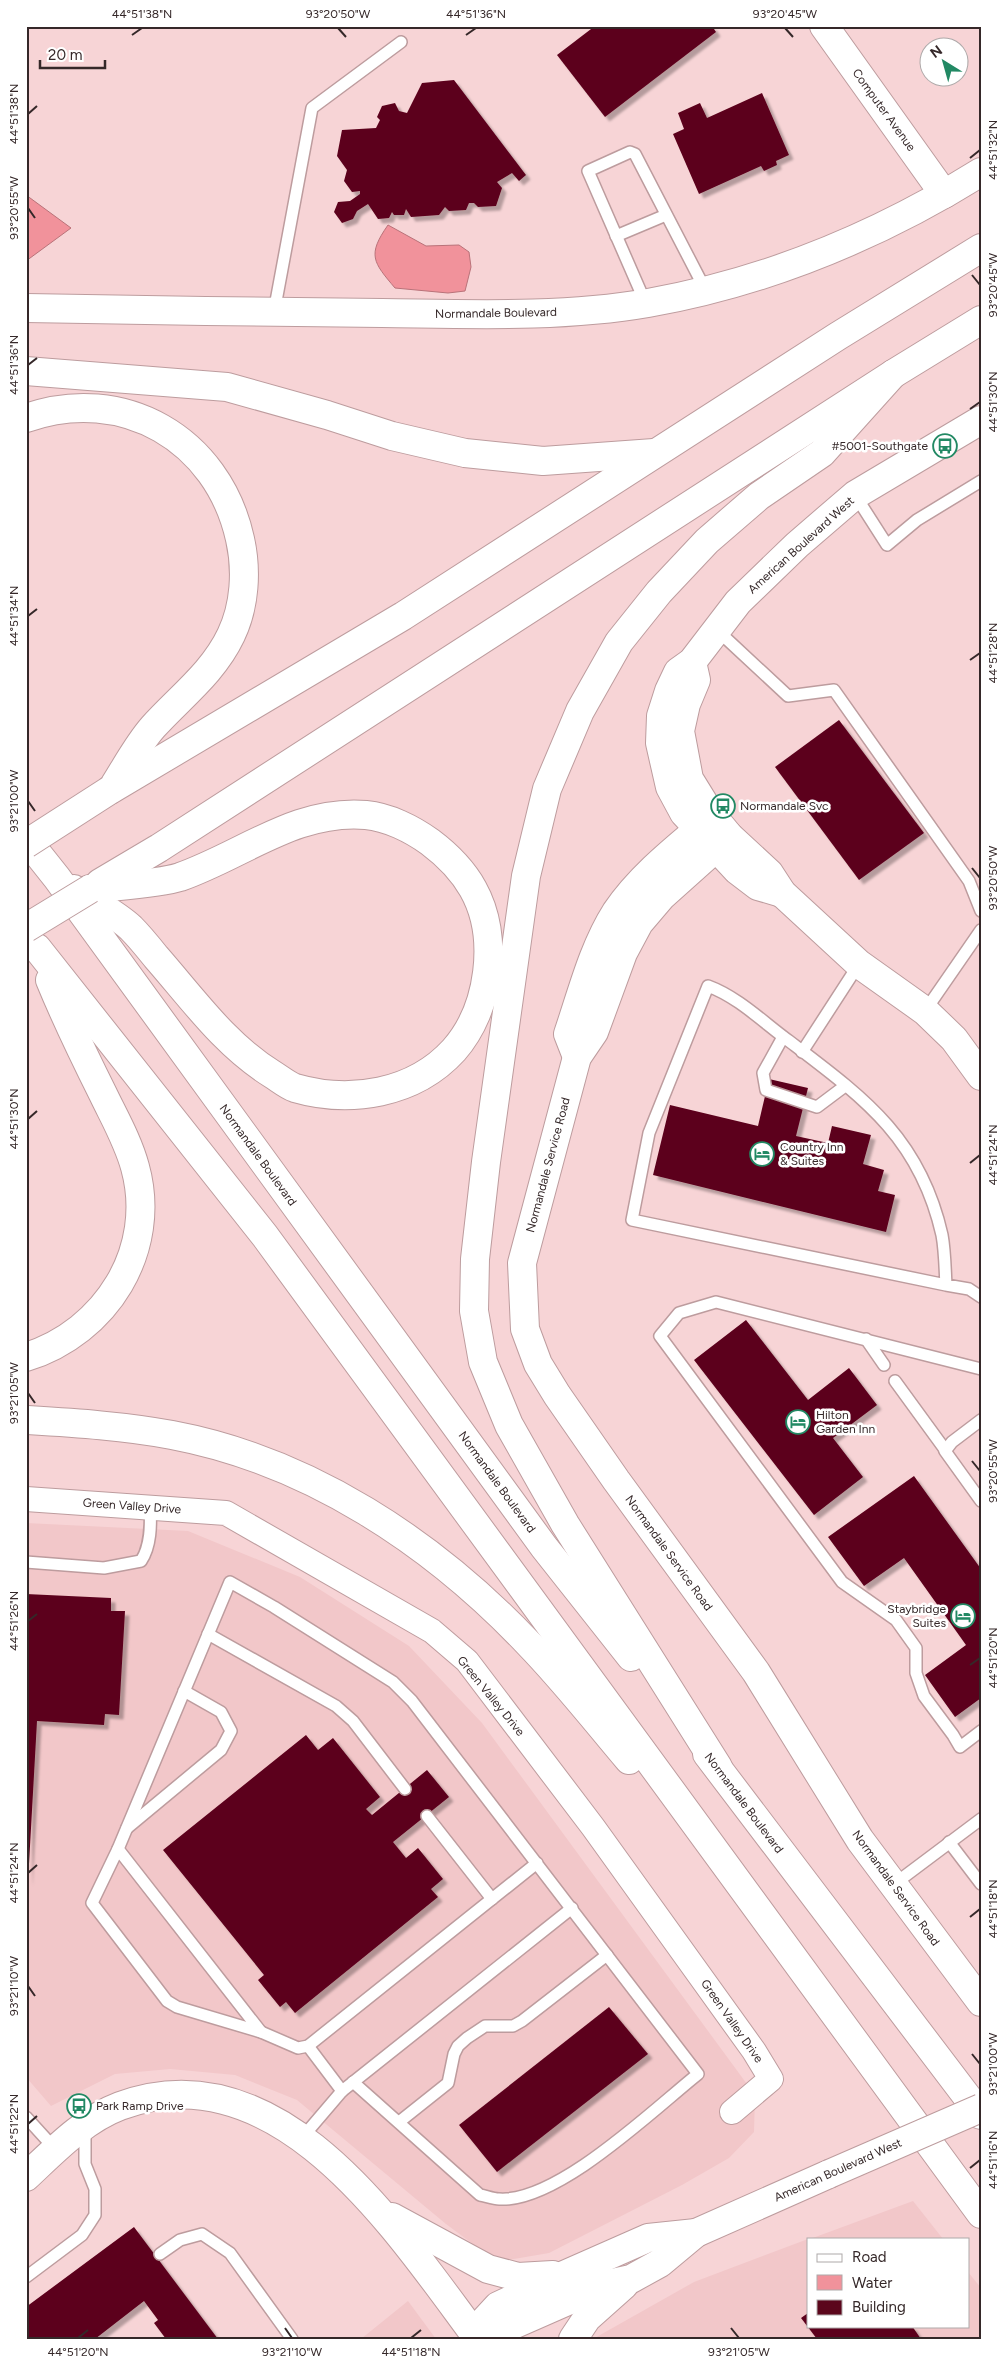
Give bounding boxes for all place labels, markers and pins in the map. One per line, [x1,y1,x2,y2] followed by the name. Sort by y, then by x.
[932,433,958,459] bus stop icon: #5001-Southgate
[832,439,928,453] place label: #5001-Southgate
[710,793,736,819] bus stop icon: Normandale Svc
[740,799,829,813] place label: Normandale Svc
[780,1140,844,1168] place label: Country Inn & Suites
[749,1141,775,1167] hotel icon: Country Inn & Suites
[816,1408,875,1436] place label: Hilton Garden Inn
[785,1409,811,1435] hotel icon: Hilton Garden Inn
[887,1602,946,1630] place label: Staybridge Suites
[950,1603,976,1629] hotel icon: Staybridge Suites
[66,2093,92,2119] bus stop icon: Park Ramp Drive
[96,2099,184,2113] place label: Park Ramp Drive

